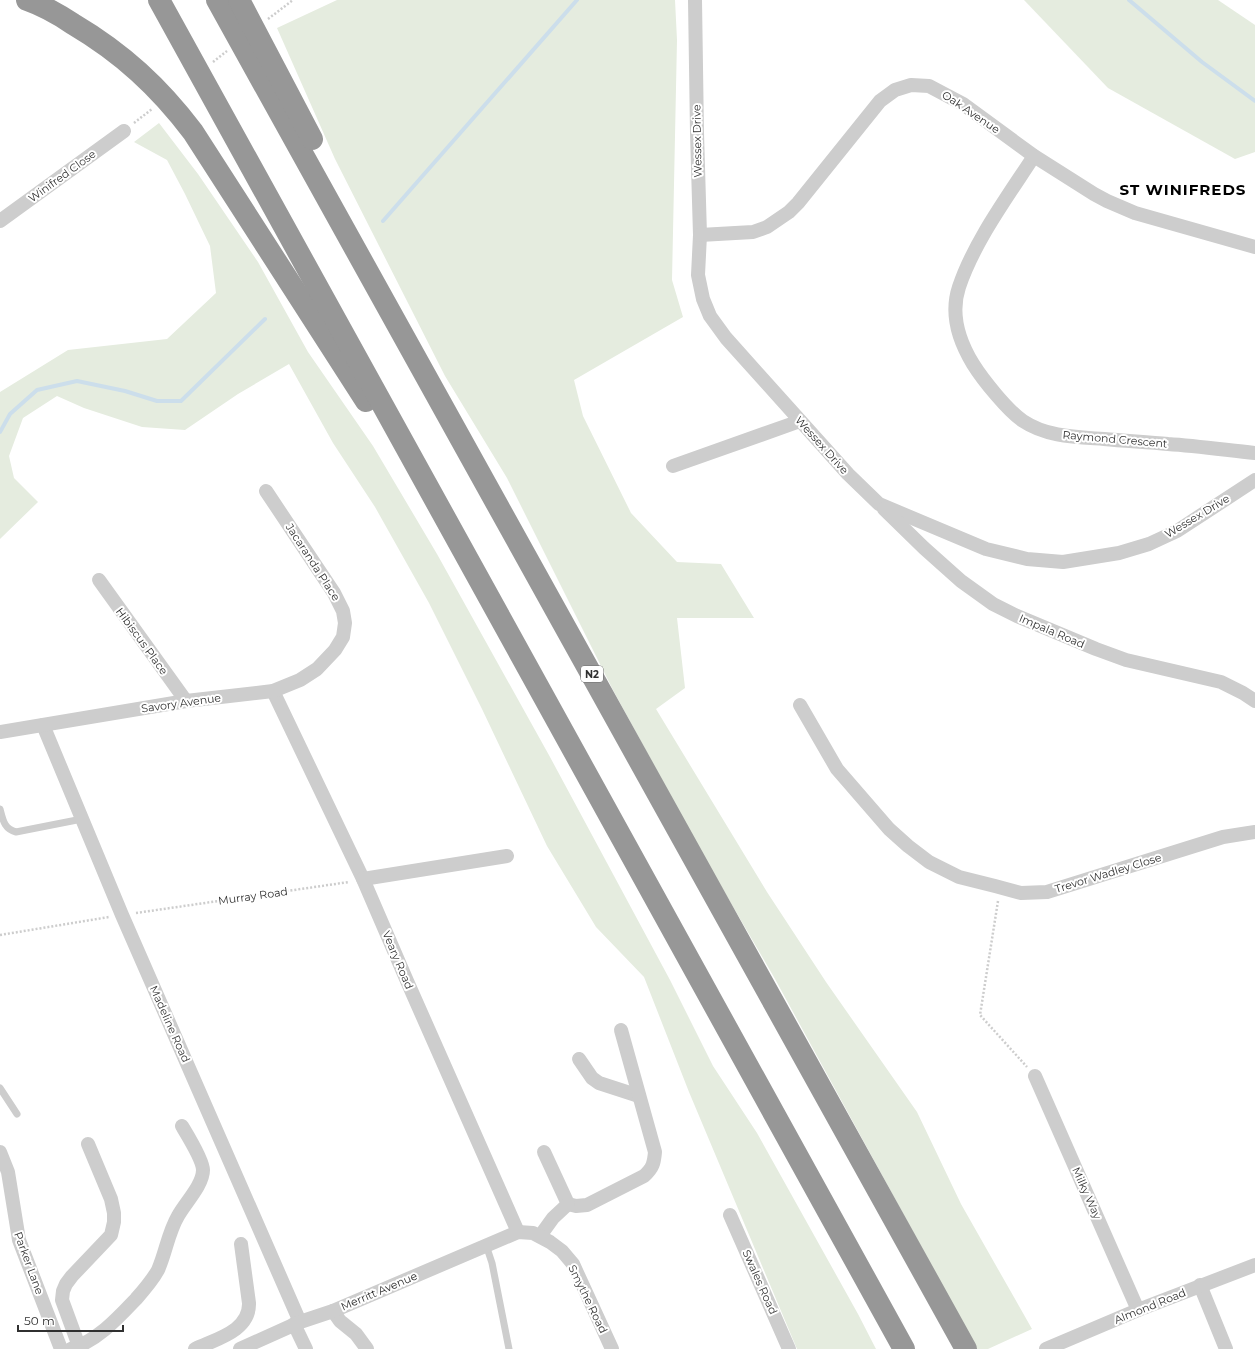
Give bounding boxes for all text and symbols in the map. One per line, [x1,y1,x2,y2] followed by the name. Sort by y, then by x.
[939,88,1003,137] street label: Oak Avenue
[689,104,705,178] street label: Wessex Drive
[26,147,99,205] street label: Winifred Close
[1120,180,1246,199] district label: ST WINIFREDS
[792,413,852,477] street label: Wessex Drive
[1062,427,1169,451] street label: Raymond Crescent
[1162,491,1232,541] street label: Wessex Drive
[282,520,343,604] street label: Jacaranda Place
[113,605,171,678] street label: Hibiscus Place
[1017,611,1087,651] street label: Impala Road
[581,666,603,682] road number: N2
[140,690,222,716] street label: Savory Avenue
[1053,850,1163,896] street label: Trevor Wadley Close
[217,884,289,908] street label: Murray Road
[379,929,417,991] street label: Veary Road
[147,983,193,1065] street label: Madeline Road
[1069,1165,1105,1221] street label: Milky Way
[11,1230,47,1297] street label: Parker Lane
[740,1248,780,1316] street label: Swales Road
[565,1262,611,1336] street label: Smythe Road
[339,1268,420,1313] street label: Merritt Avenue
[1112,1285,1188,1327] street label: Almond Road
[18,1307,123,1333] scale bar
[24,1313,55,1328] text: 50 m

